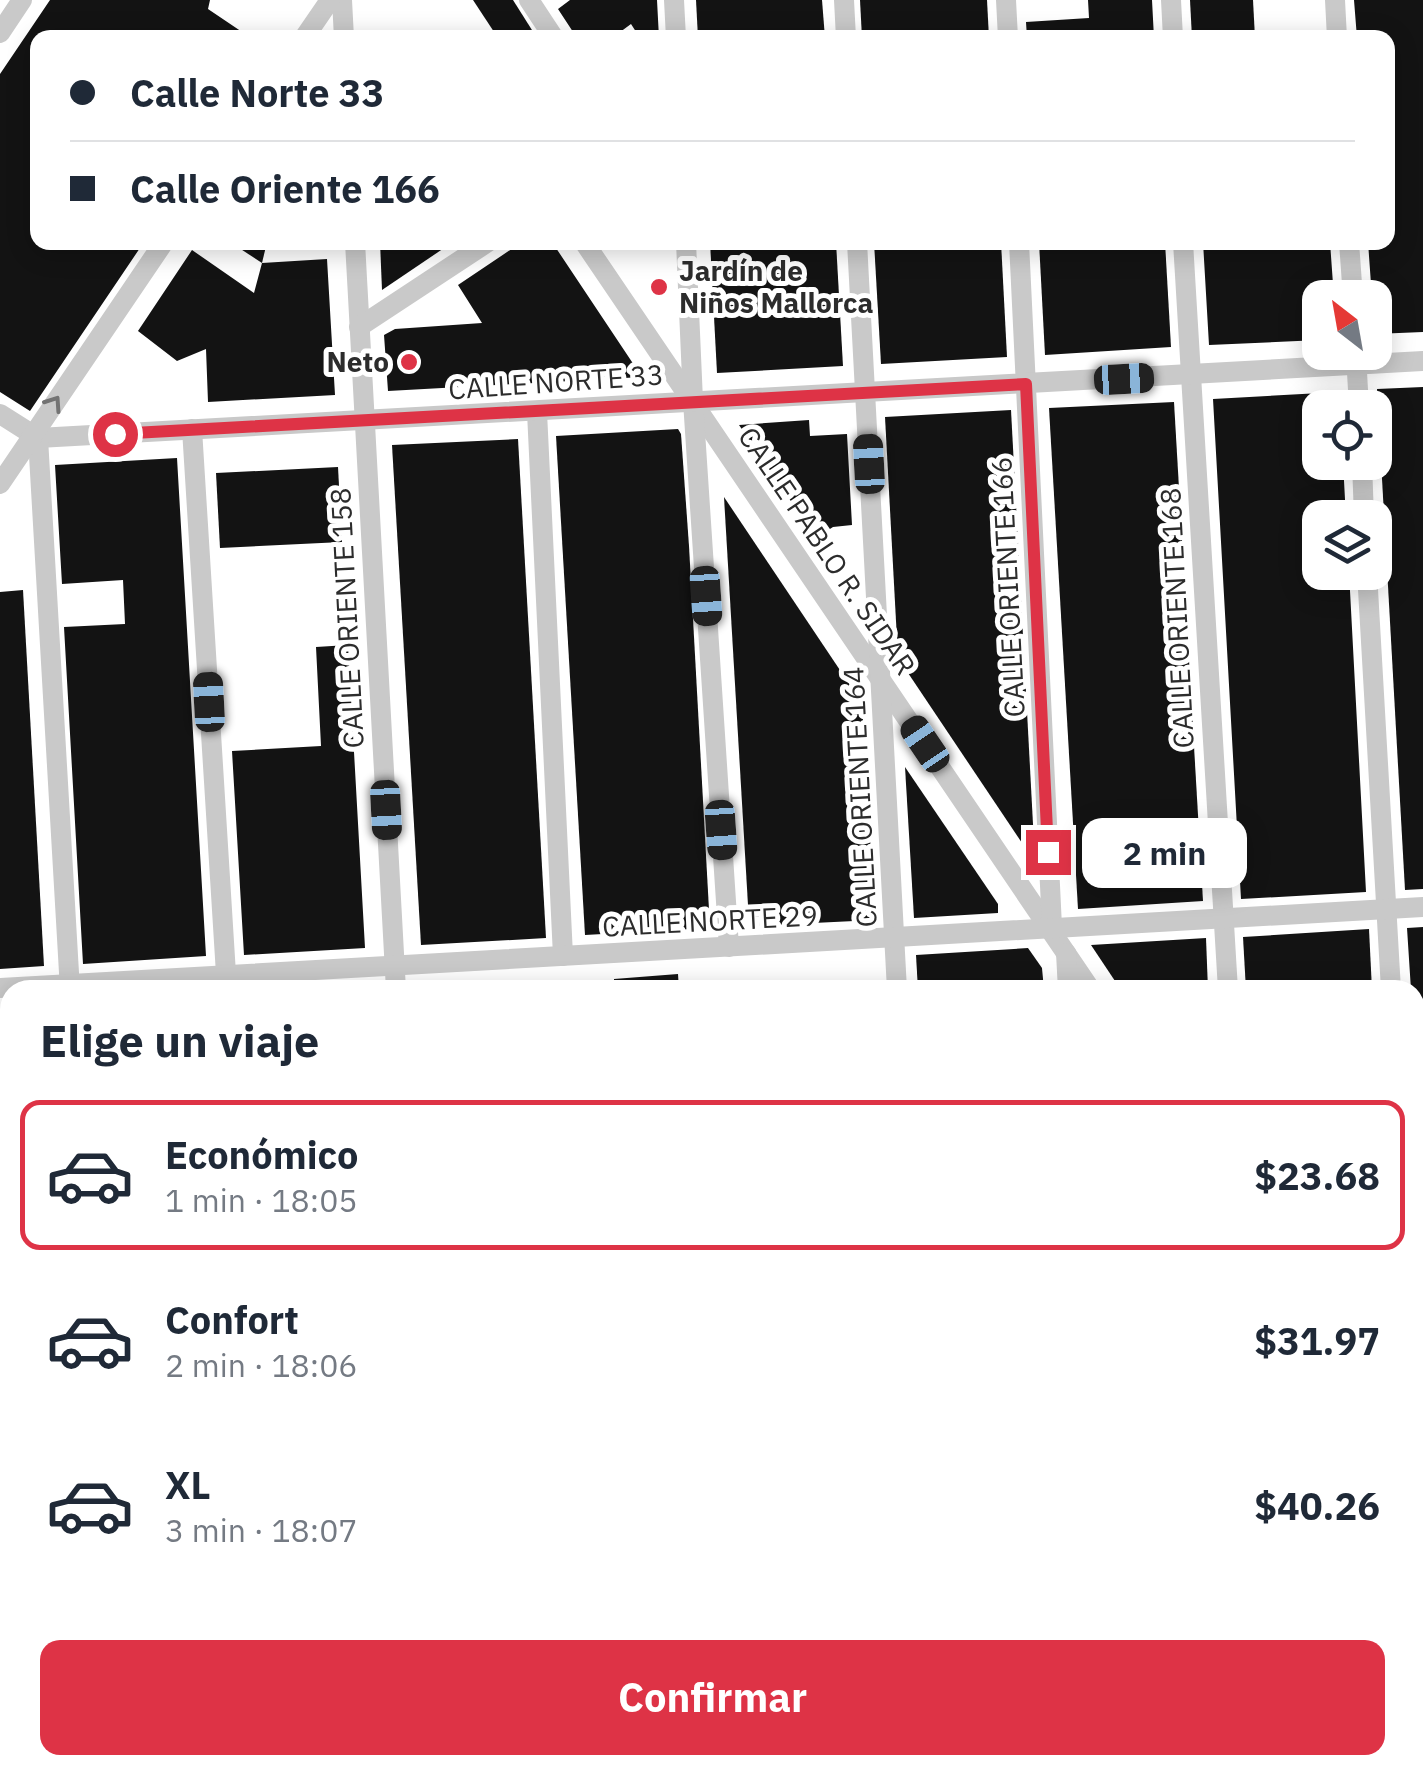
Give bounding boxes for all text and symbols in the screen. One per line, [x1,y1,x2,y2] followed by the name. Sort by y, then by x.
[130,68,384,117] text: Calle Norte 33
[130,164,440,213] text: Calle Oriente 166
[679,252,874,321] place label: Jardín de Niños Mallorca
[648,276,670,298] marker: Jardín de Niños Mallorca
[1302,280,1392,370] north arrow
[1302,280,1392,590] map controls
[327,343,389,380] place label: Neto
[398,351,420,373] marker: Neto
[447,356,665,407] street label: CALLE NORTE 33
[1093,362,1155,396] car
[1302,390,1392,480] button: locate
[42,396,60,414] one-way arrow
[93,412,138,457] route start
[730,419,924,682] street label: CALLE PABLO R. SIDAR
[852,433,886,495] car
[982,456,1033,718] street label: CALLE ORIENTE 166
[321,487,372,749] street label: CALLE ORIENTE 158
[1151,487,1202,749] street label: CALLE ORIENTE 168
[1302,500,1392,590] button: layers
[689,565,723,627] car
[834,666,885,928] street label: CALLE ORIENTE 164
[192,671,226,733] car
[896,711,954,777] car
[369,779,403,841] car
[704,799,738,861] car
[1083,817,1248,887] callout: 2 min
[1026,830,1071,875] route end
[1123,832,1206,874] text: 2 min
[601,896,819,945] street label: CALLE NORTE 29
[40,1011,319,1069] text: Elige un viaje
[45,1130,135,1220] icon: car
[165,1130,358,1179] text: Económico
[1254,1151,1380,1200] text: $23.68
[165,1179,358,1221] text: 1 min · 18:05
[45,1295,135,1385] icon: car
[165,1295,299,1344] text: Confort
[1254,1316,1380,1365] text: $31.97
[165,1344,358,1386] text: 2 min · 18:06
[45,1460,135,1550] icon: car
[165,1460,211,1509] text: XL
[1254,1481,1380,1530] text: $40.26
[165,1509,358,1551] text: 3 min · 18:07
[40,1640,1385,1755] button: Confirmar

